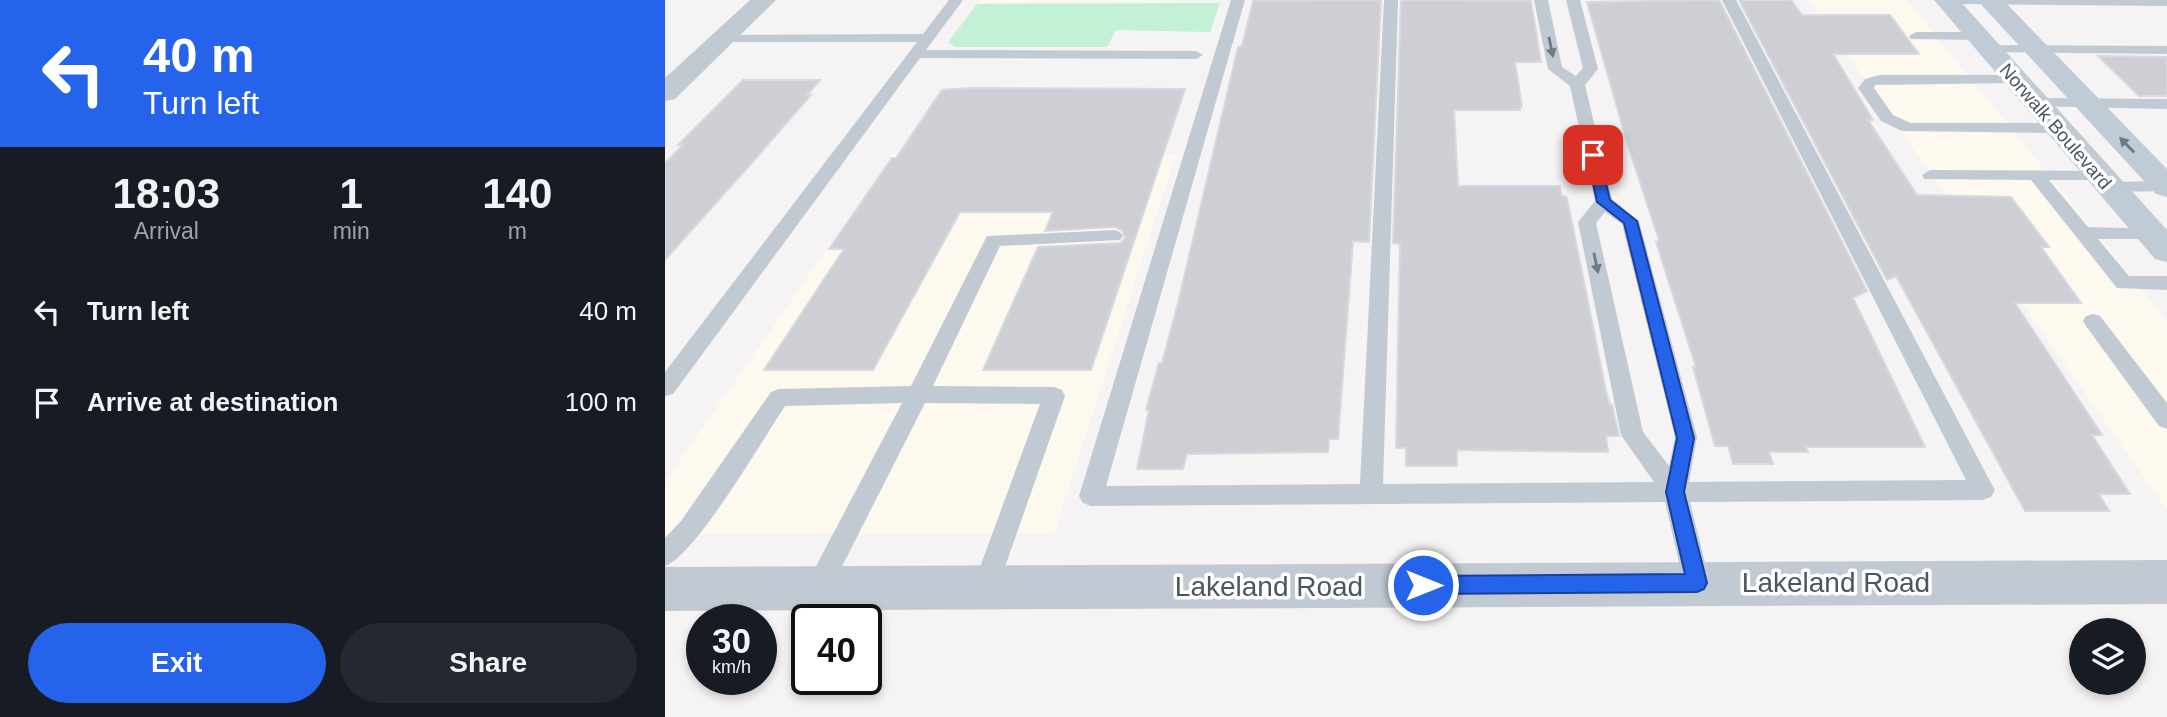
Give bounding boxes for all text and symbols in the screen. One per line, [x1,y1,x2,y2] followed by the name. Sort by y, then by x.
[28,28,119,119] icon: left
[143,28,255,82] text: 40 m
[1545,36,1556,58] one-way arrow
[1995,59,2116,193] street label: Norwalk Boulevard
[143,85,259,121] text: Turn left
[1563,125,1623,185] pin
[1574,136,1612,174] icon: arrive
[2119,137,2136,154] one-way arrow
[113,170,220,217] text: 18:03
[339,170,363,217] text: 1
[482,170,552,217] text: 140
[134,218,199,244] text: Arrival
[333,218,370,244] text: min
[508,218,527,244] text: m
[1591,252,1602,274] one-way arrow
[28,293,66,331] icon: left
[87,296,189,326] text: Turn left
[579,296,637,326] text: 40 m
[28,384,66,422] icon: arrive
[87,387,338,417] text: Arrive at destination
[565,387,637,417] text: 100 m
[1386,548,1460,622] position arrow
[1742,567,1930,598] street label: Lakeland Road
[1175,571,1363,602] street label: Lakeland Road
[791,604,882,695] speed limit sign: 40
[2069,618,2146,695] map controls
[2069,618,2146,695] button: layers
[712,621,751,660] text: 30
[28,623,326,703] button: Exit
[340,623,637,703] button: Share
[712,657,751,677] text: km/h

